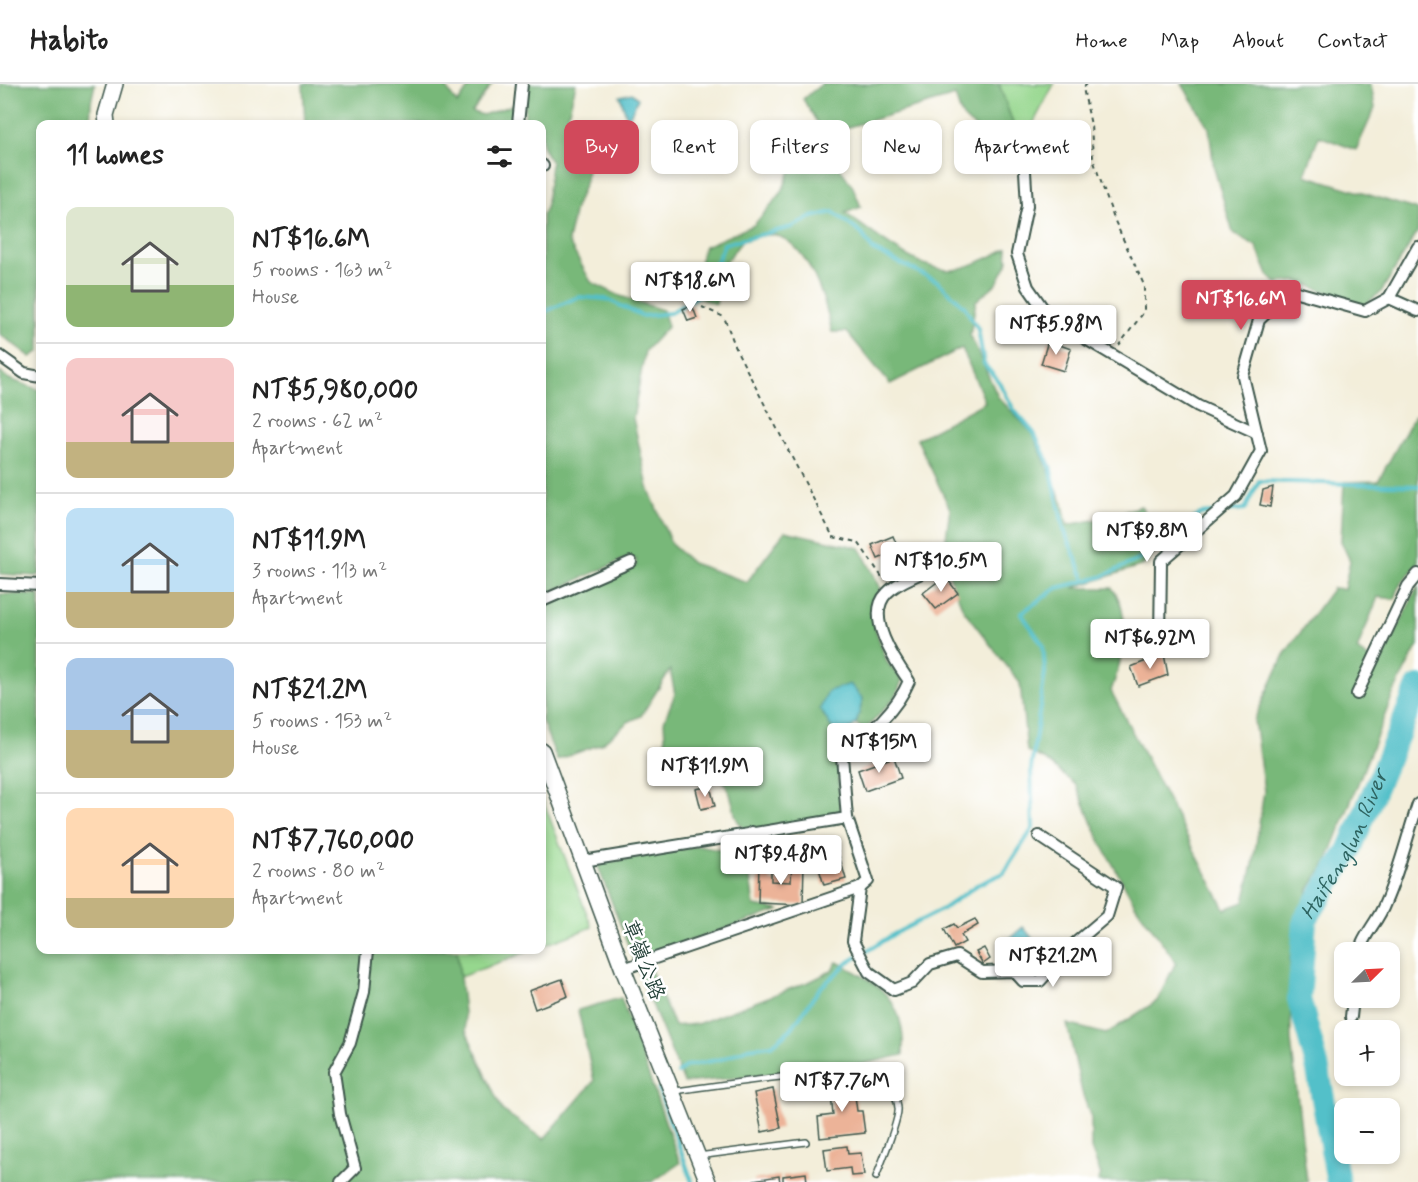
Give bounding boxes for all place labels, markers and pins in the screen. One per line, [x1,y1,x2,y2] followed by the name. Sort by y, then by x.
[628,262,752,313] pin: NT$18.6M
[1179,280,1303,331] pin: NT$16.6M
[994,305,1118,356] pin: NT$5.98M
[1092,512,1202,563] pin: NT$9.8M
[879,542,1003,593] pin: NT$10.5M
[1088,619,1212,670] pin: NT$6.92M
[830,723,928,774] pin: NT$15M
[643,747,767,798] pin: NT$11.9M
[719,835,843,886] pin: NT$9.48M
[991,937,1115,988] pin: NT$21.2M
[780,1062,904,1113] pin: NT$7.76M

